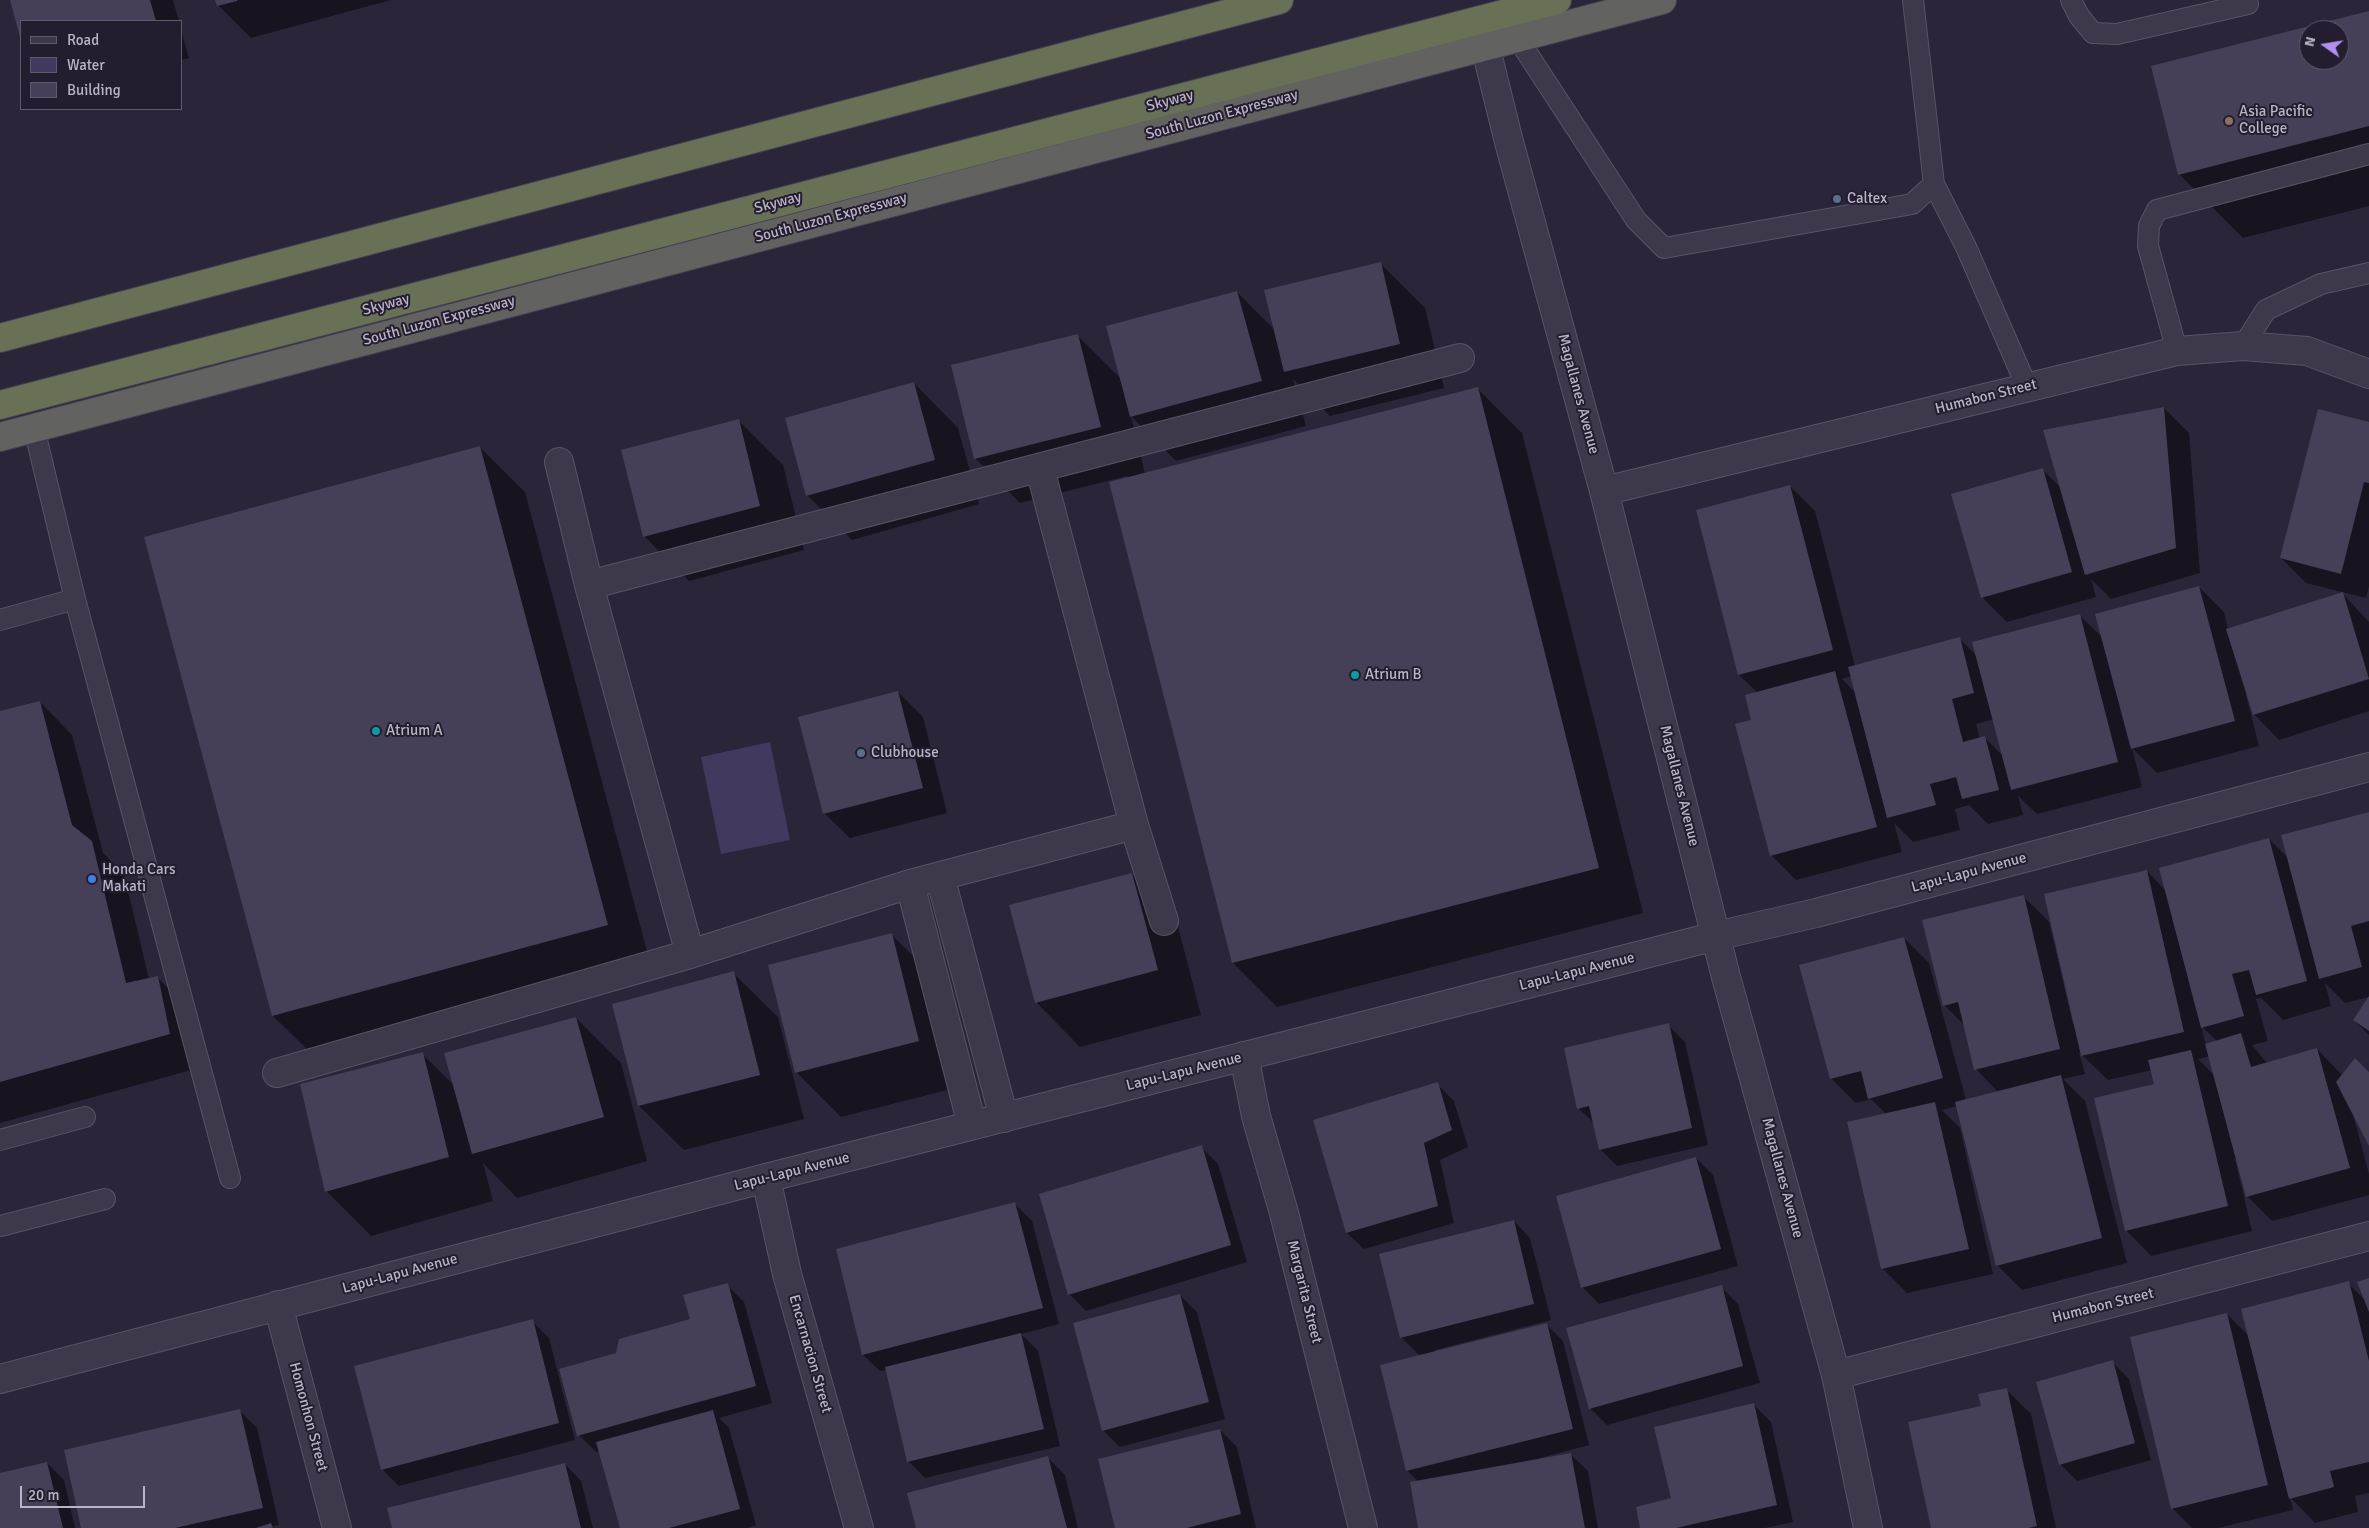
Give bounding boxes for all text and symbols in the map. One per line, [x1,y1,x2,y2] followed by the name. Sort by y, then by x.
[20,20,182,110] legend
[2299,20,2349,70] north arrow
[67,31,99,49] text: Road
[2300,35,2319,48] text: N
[67,56,105,74] text: Water
[67,81,121,99] text: Building
[1144,86,1196,116] street label: Skyway
[1144,86,1300,144] street label: South Luzon Expressway
[2239,103,2312,138] place label: Asia Pacific College
[2223,115,2235,127] marker: Asia Pacific College
[752,188,804,218] street label: Skyway
[753,189,909,247] street label: South Luzon Expressway
[1847,190,1887,208] place label: Caltex
[1831,193,1843,205] marker: Caltex
[360,290,412,320] street label: Skyway
[361,292,517,350] street label: South Luzon Expressway
[1553,332,1603,456] street label: Magallanes Avenue
[1933,376,2039,418] street label: Humabon Street
[1365,666,1422,684] place label: Atrium B
[1349,669,1361,681] marker: Atrium B
[386,722,443,740] place label: Atrium A
[1655,724,1703,848] street label: Magallanes Avenue
[370,725,382,737] marker: Atrium A
[871,744,939,762] place label: Clubhouse
[855,747,867,759] marker: Clubhouse
[1910,849,2028,897] street label: Lapu-Lapu Avenue
[102,861,176,896] place label: Honda Cars Makati
[86,873,98,885] marker: Honda Cars Makati
[1517,949,1637,995] street label: Lapu-Lapu Avenue
[1124,1049,1244,1095] street label: Lapu-Lapu Avenue
[1757,1116,1807,1240] street label: Magallanes Avenue
[732,1149,852,1195] street label: Lapu-Lapu Avenue
[1282,1239,1326,1345] street label: Margarita Street
[341,1250,459,1298] street label: Lapu-Lapu Avenue
[2050,1285,2156,1327] street label: Humabon Street
[785,1293,835,1415] street label: Encarnacion Street
[285,1360,331,1474] street label: Homonhon Street
[22,1476,148,1508] scale bar
[28,1486,59,1504] text: 20 m

